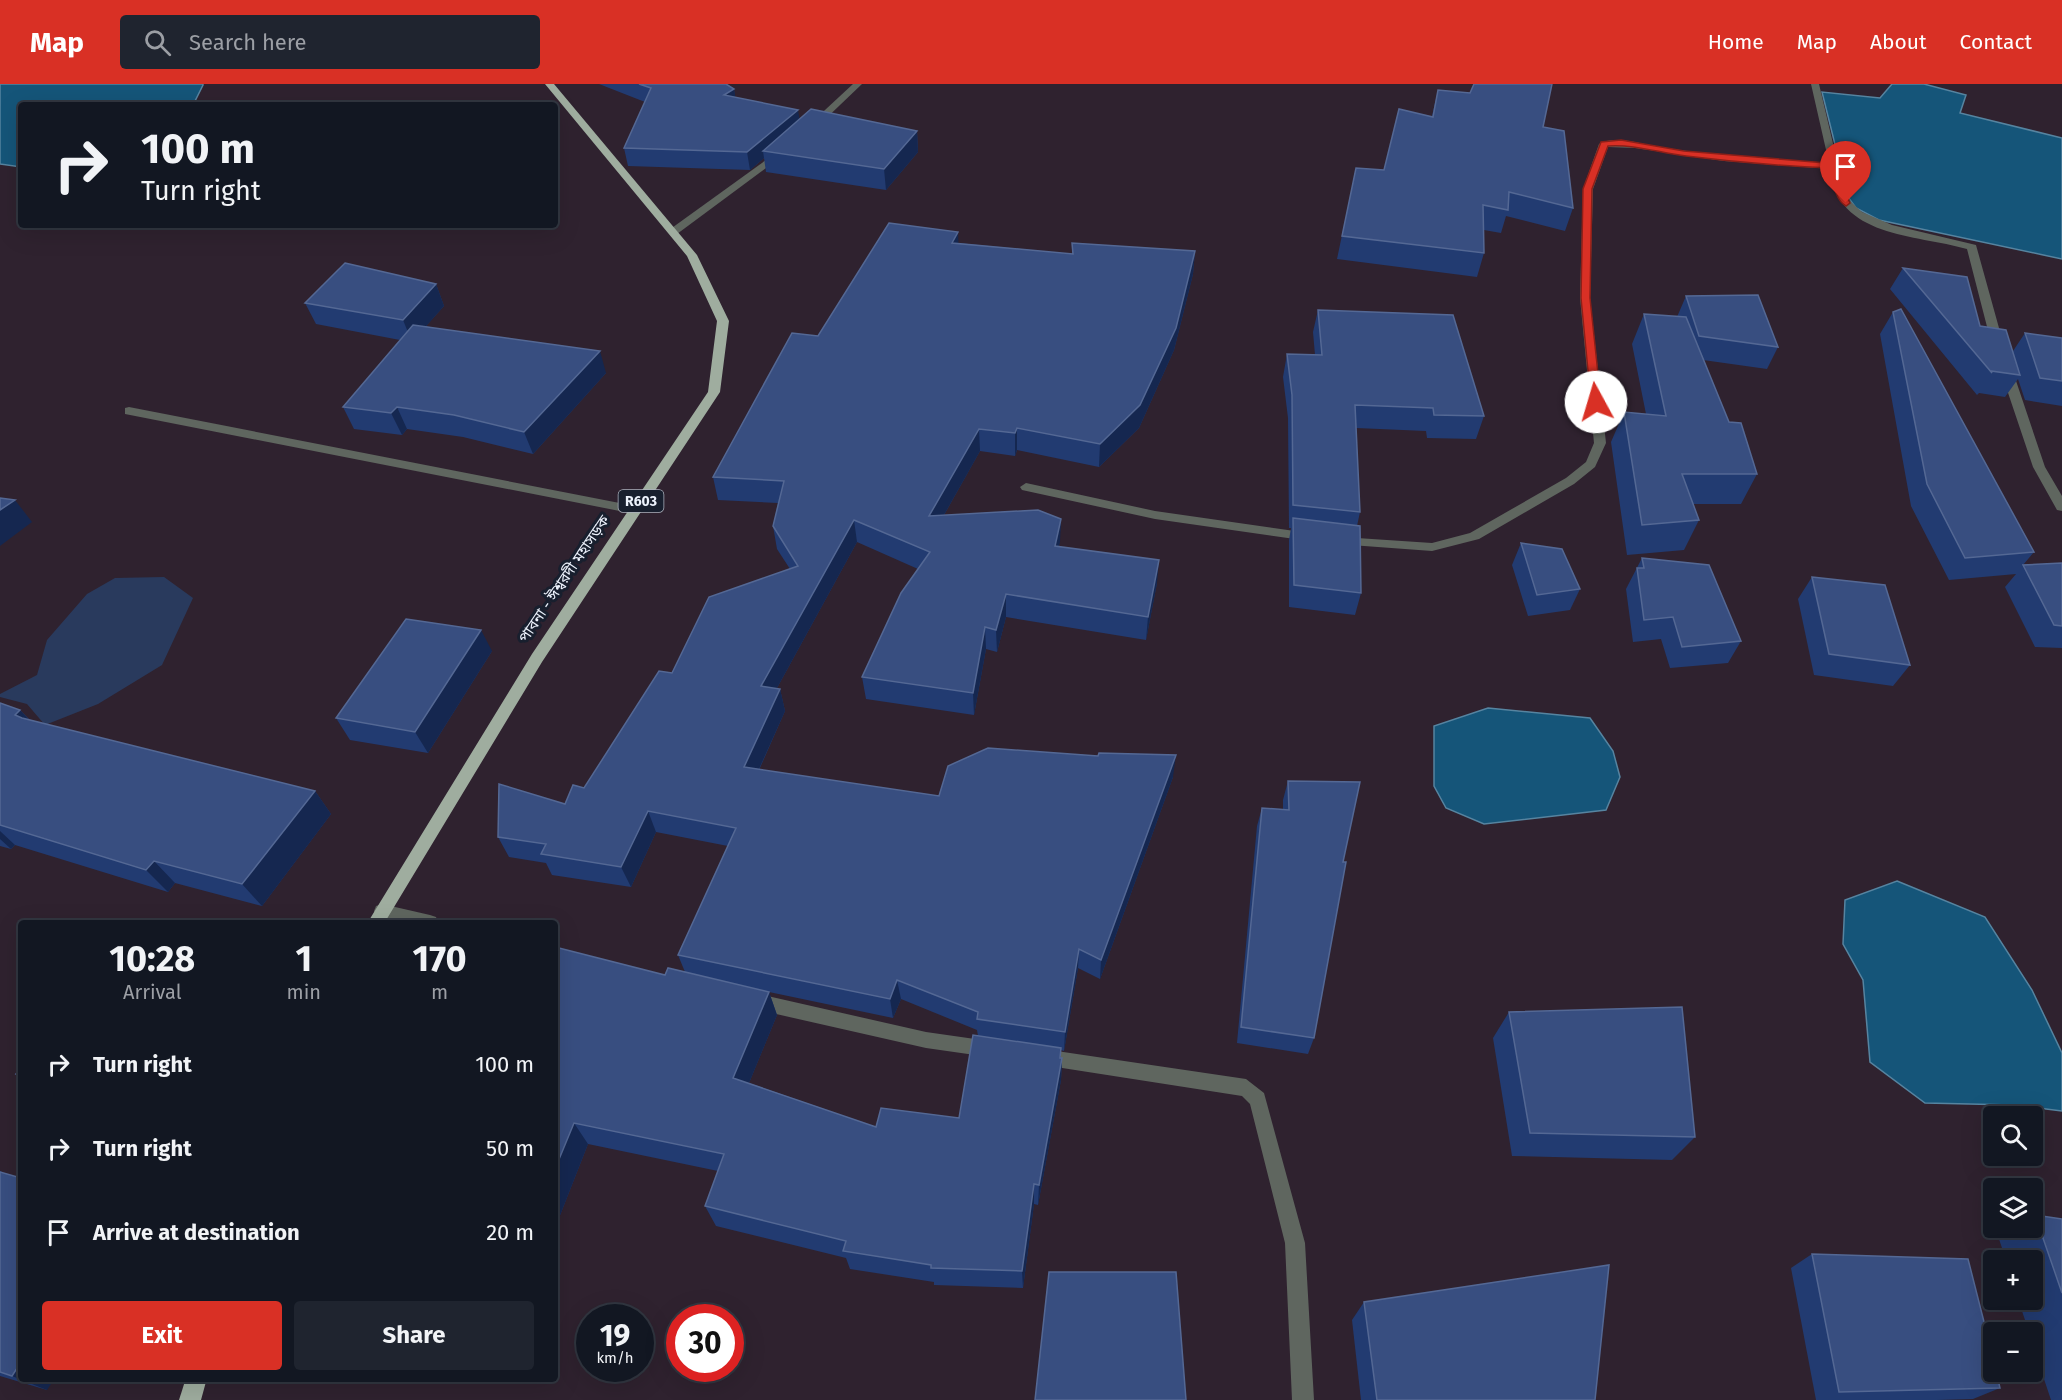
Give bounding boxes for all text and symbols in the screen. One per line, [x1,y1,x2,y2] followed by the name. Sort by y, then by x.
[120,15,540,69] search box
[30,26,84,59] text: Map
[141,26,174,59] icon: search
[189,29,307,56] text: Search here
[1708,29,1764,55] text: Home
[1797,29,1837,55] text: Map
[1870,29,1927,55] text: About
[1960,29,2032,55] text: Contact
[141,124,255,174] text: 100 m
[42,126,120,204] icon: right
[1820,141,1871,203] pin
[1829,150,1862,183] icon: arrive
[141,175,261,207] text: Turn right
[1564,370,1628,434] position arrow
[618,490,664,512] road number: R603
[515,511,614,646] street label: পাবনা - ঈশ্বরদী মহাসড়ক
[109,937,195,981] text: 10:28
[295,937,312,981] text: 1
[412,937,467,981] text: 170
[123,980,182,1004] text: Arrival
[287,980,321,1004] text: min
[431,980,448,1004] text: m
[42,1048,75,1081] icon: right
[93,1051,192,1078] text: Turn right
[475,1051,534,1078] text: 100 m
[1983,1106,2043,1382] map controls
[1983,1106,2043,1166] button: search
[42,1132,75,1165] icon: right
[93,1135,192,1162] text: Turn right
[486,1135,534,1162] text: 50 m
[1983,1178,2043,1238] button: layers
[42,1216,75,1249] icon: arrive
[93,1219,300,1246] text: Arrive at destination
[486,1219,534,1246] text: 20 m
[1983,1250,2043,1310] button: +
[42,1301,282,1370] button: Exit
[294,1301,534,1370] button: Share
[666,1304,744,1382] speed limit sign: 30
[600,1318,630,1354] text: 19
[1983,1322,2043,1382] button: −
[596,1349,634,1367] text: km/h

